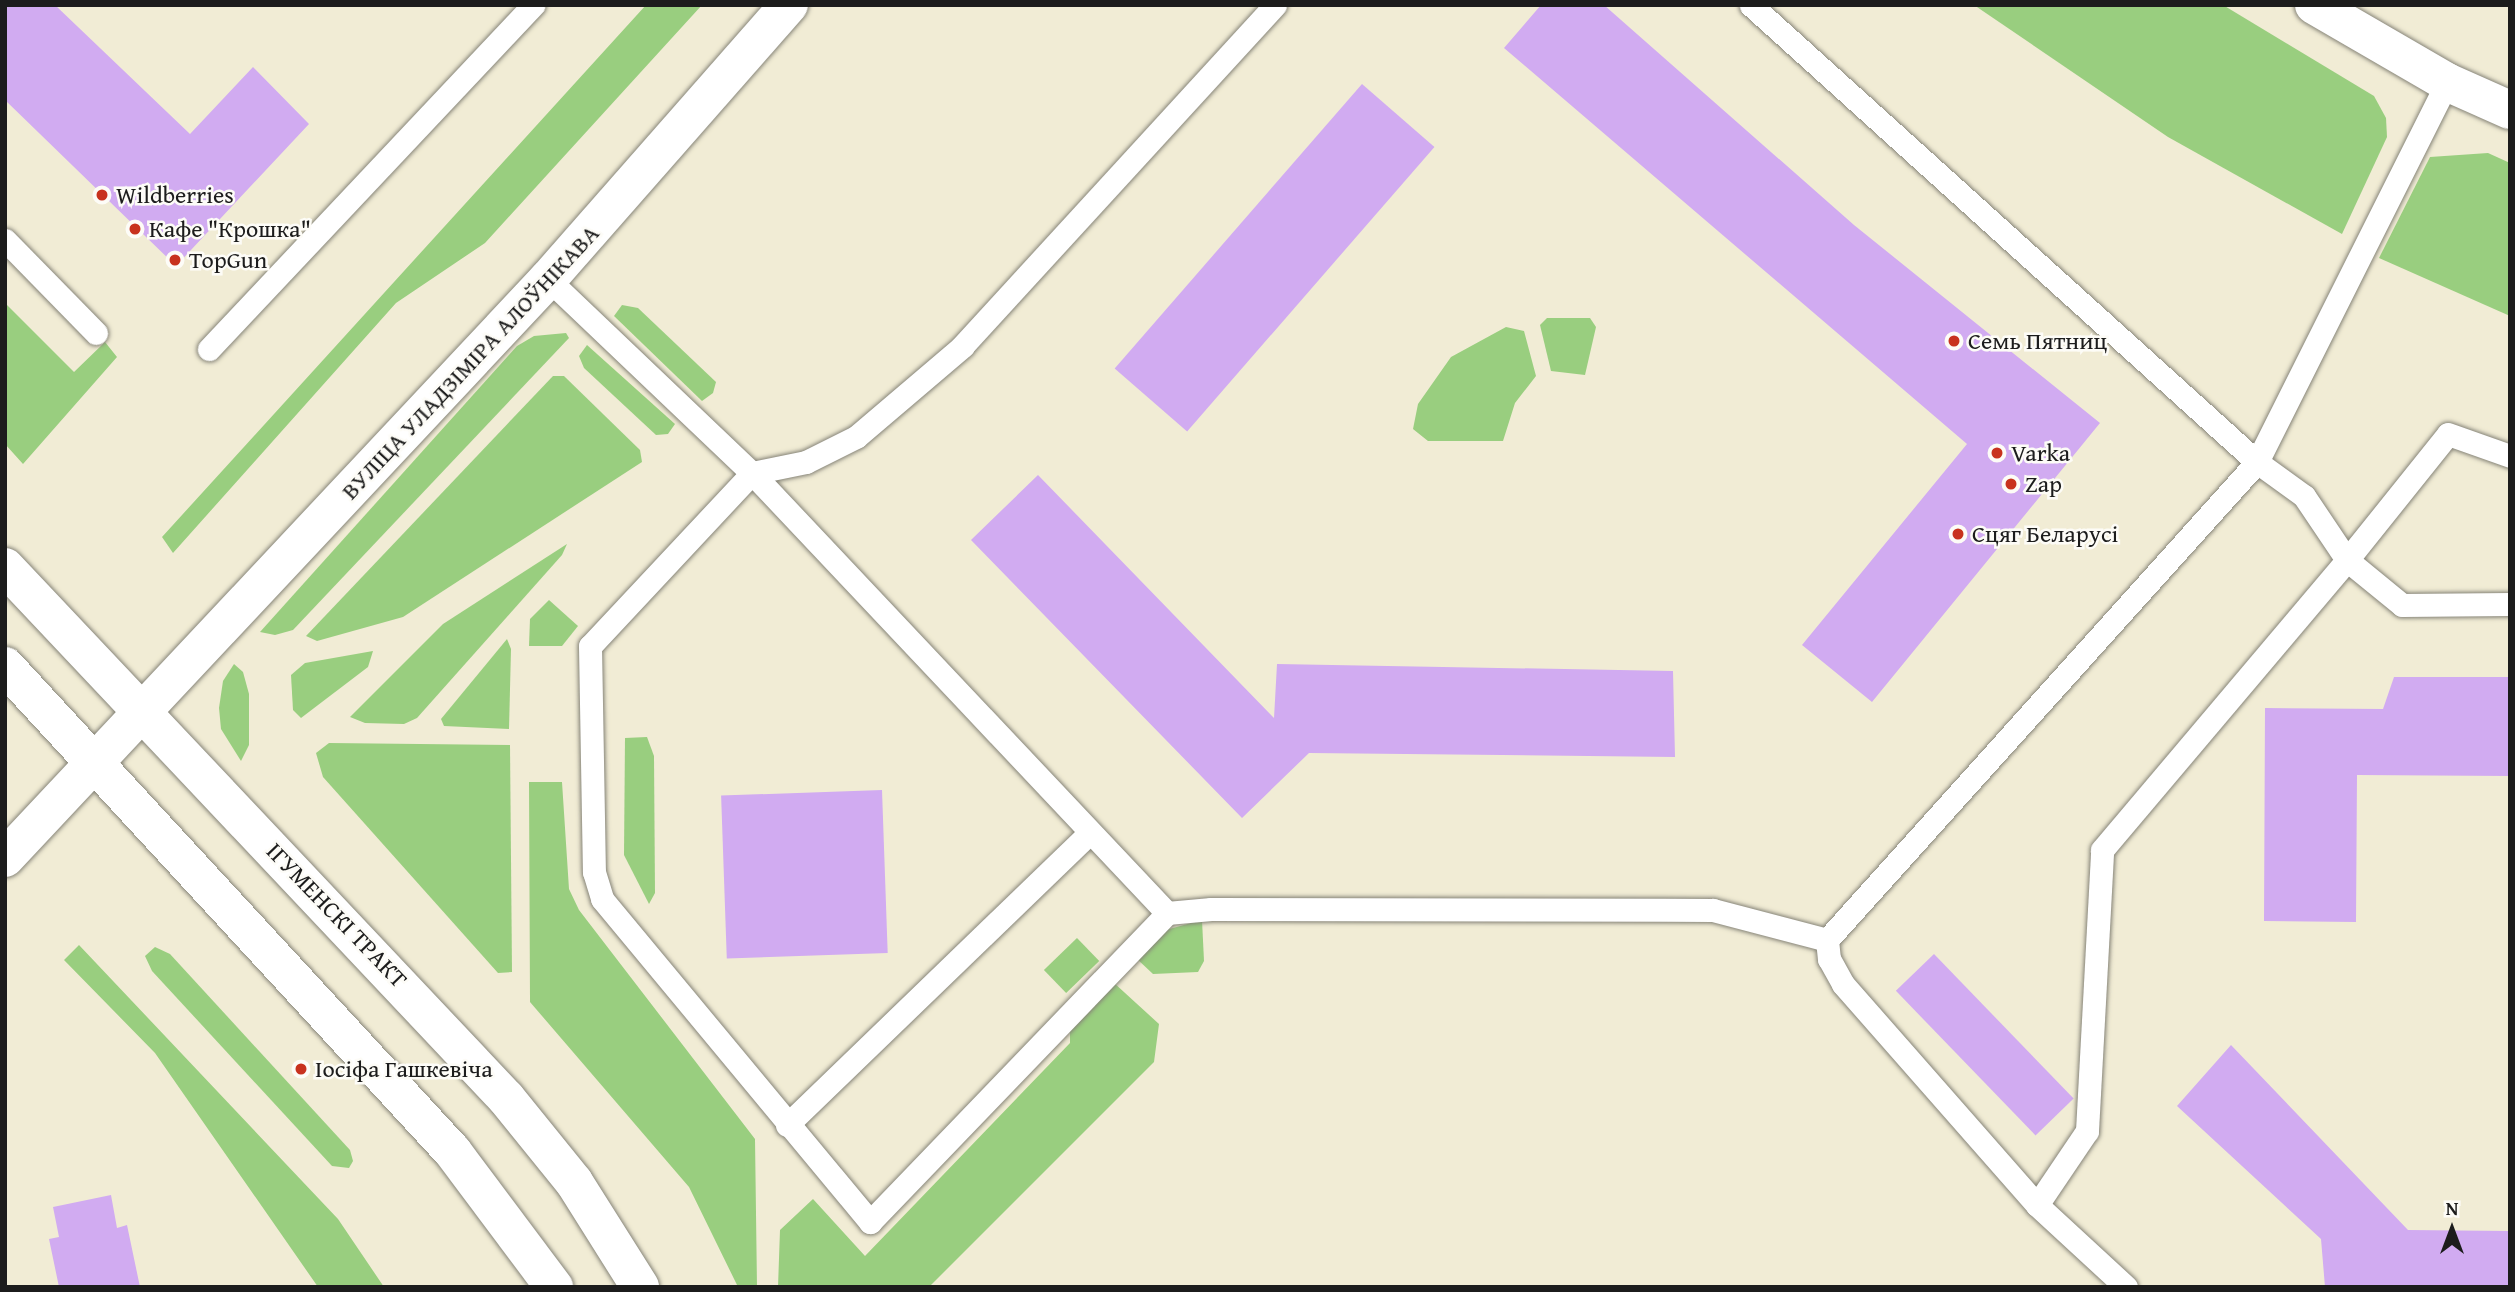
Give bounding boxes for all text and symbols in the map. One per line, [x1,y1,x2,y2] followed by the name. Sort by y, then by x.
[116,181,234,209] place label: Wildberries
[94,187,110,203] marker: Wildberries
[149,215,311,243] place label: Кафе "Крошка"
[335,219,605,505] street label: ВУЛІЦА УЛАДЗІМІРА АЛОЎНІКАВА
[127,221,143,237] marker: Кафе "Крошка"
[189,246,267,274] place label: TopGun
[167,252,183,268] marker: TopGun
[1968,327,2107,355] place label: Семь Пятниц
[1946,333,1962,349] marker: Семь Пятниц
[2011,439,2070,467] place label: Varka
[1989,445,2005,461] marker: Varka
[2025,470,2062,498] place label: Zap
[2003,476,2019,492] marker: Zap
[1972,520,2118,548] place label: Сцяг Беларусі
[1950,526,1966,542] marker: Сцяг Беларусі
[261,837,413,993] street label: ІГУМЕНСКІ ТРАКТ
[315,1055,493,1083] place label: Іосіфа Гашкевіча
[293,1061,309,1077] marker: Іосіфа Гашкевіча
[2417,1194,2487,1264] north arrow
[2446,1194,2458,1222] text: N

